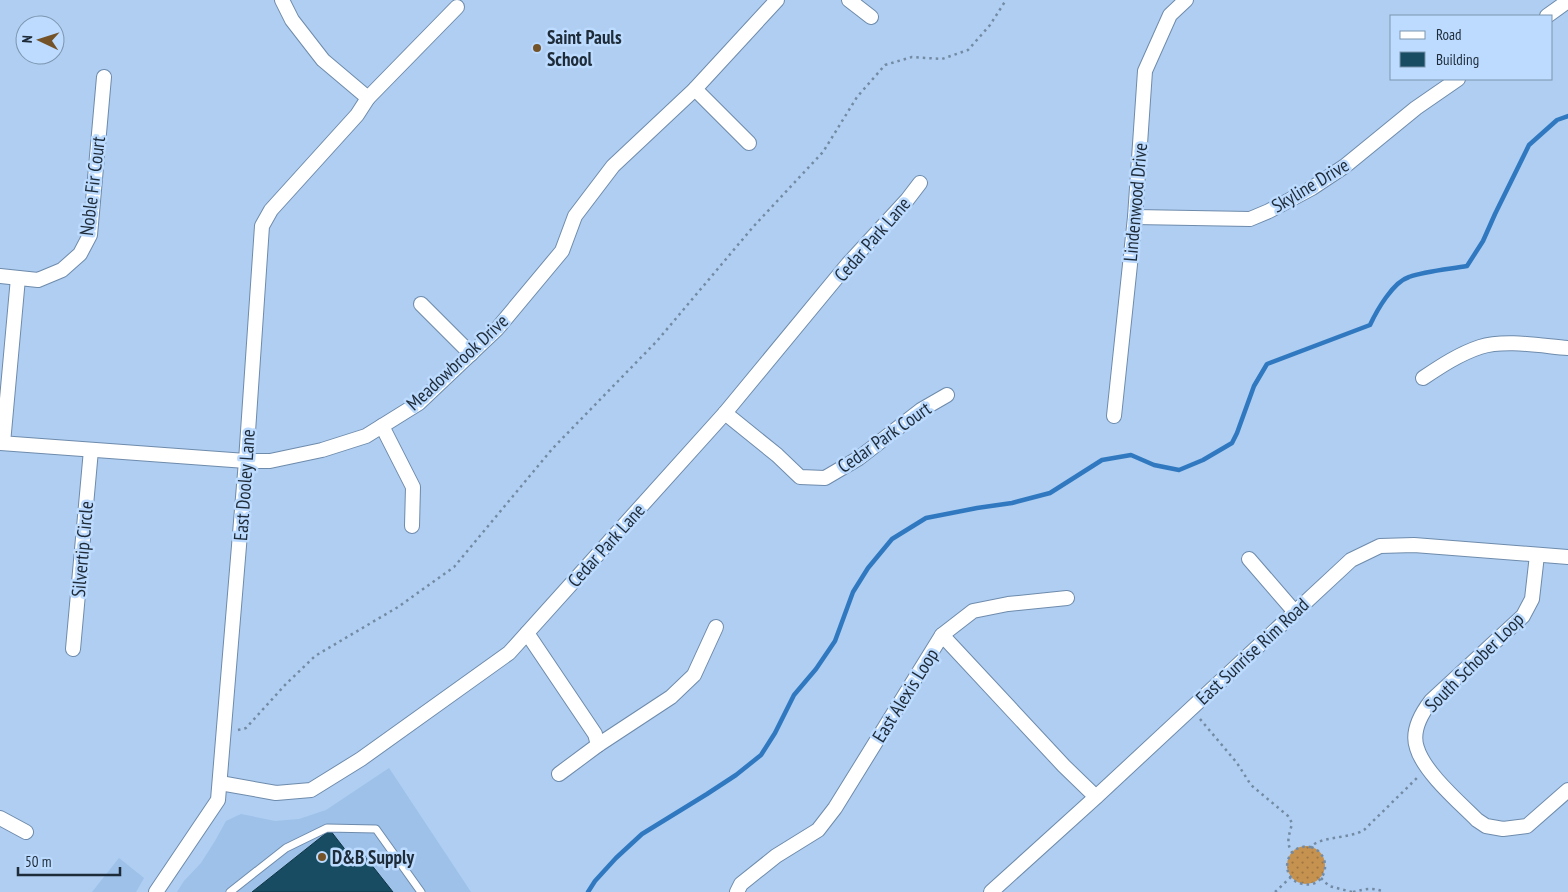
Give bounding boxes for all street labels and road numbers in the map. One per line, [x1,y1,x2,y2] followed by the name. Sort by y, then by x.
[74,134,110,237] street label: Noble Fir Court
[1118,142,1152,262] street label: Lindenwood Drive
[1267,153,1353,217] street label: Skyline Drive
[829,192,915,286] street label: Cedar Park Lane
[401,309,513,415] street label: Meadowbrook Drive
[833,396,936,478] street label: Cedar Park Court
[228,428,260,542] street label: East Dooley Lane
[562,498,650,592] street label: Cedar Park Lane
[66,500,98,598] street label: Silvertip Circle
[1190,592,1314,710] street label: East Sunrise Rim Road
[1419,607,1529,717] street label: South Schober Loop
[867,644,943,746] street label: East Alexis Loop

